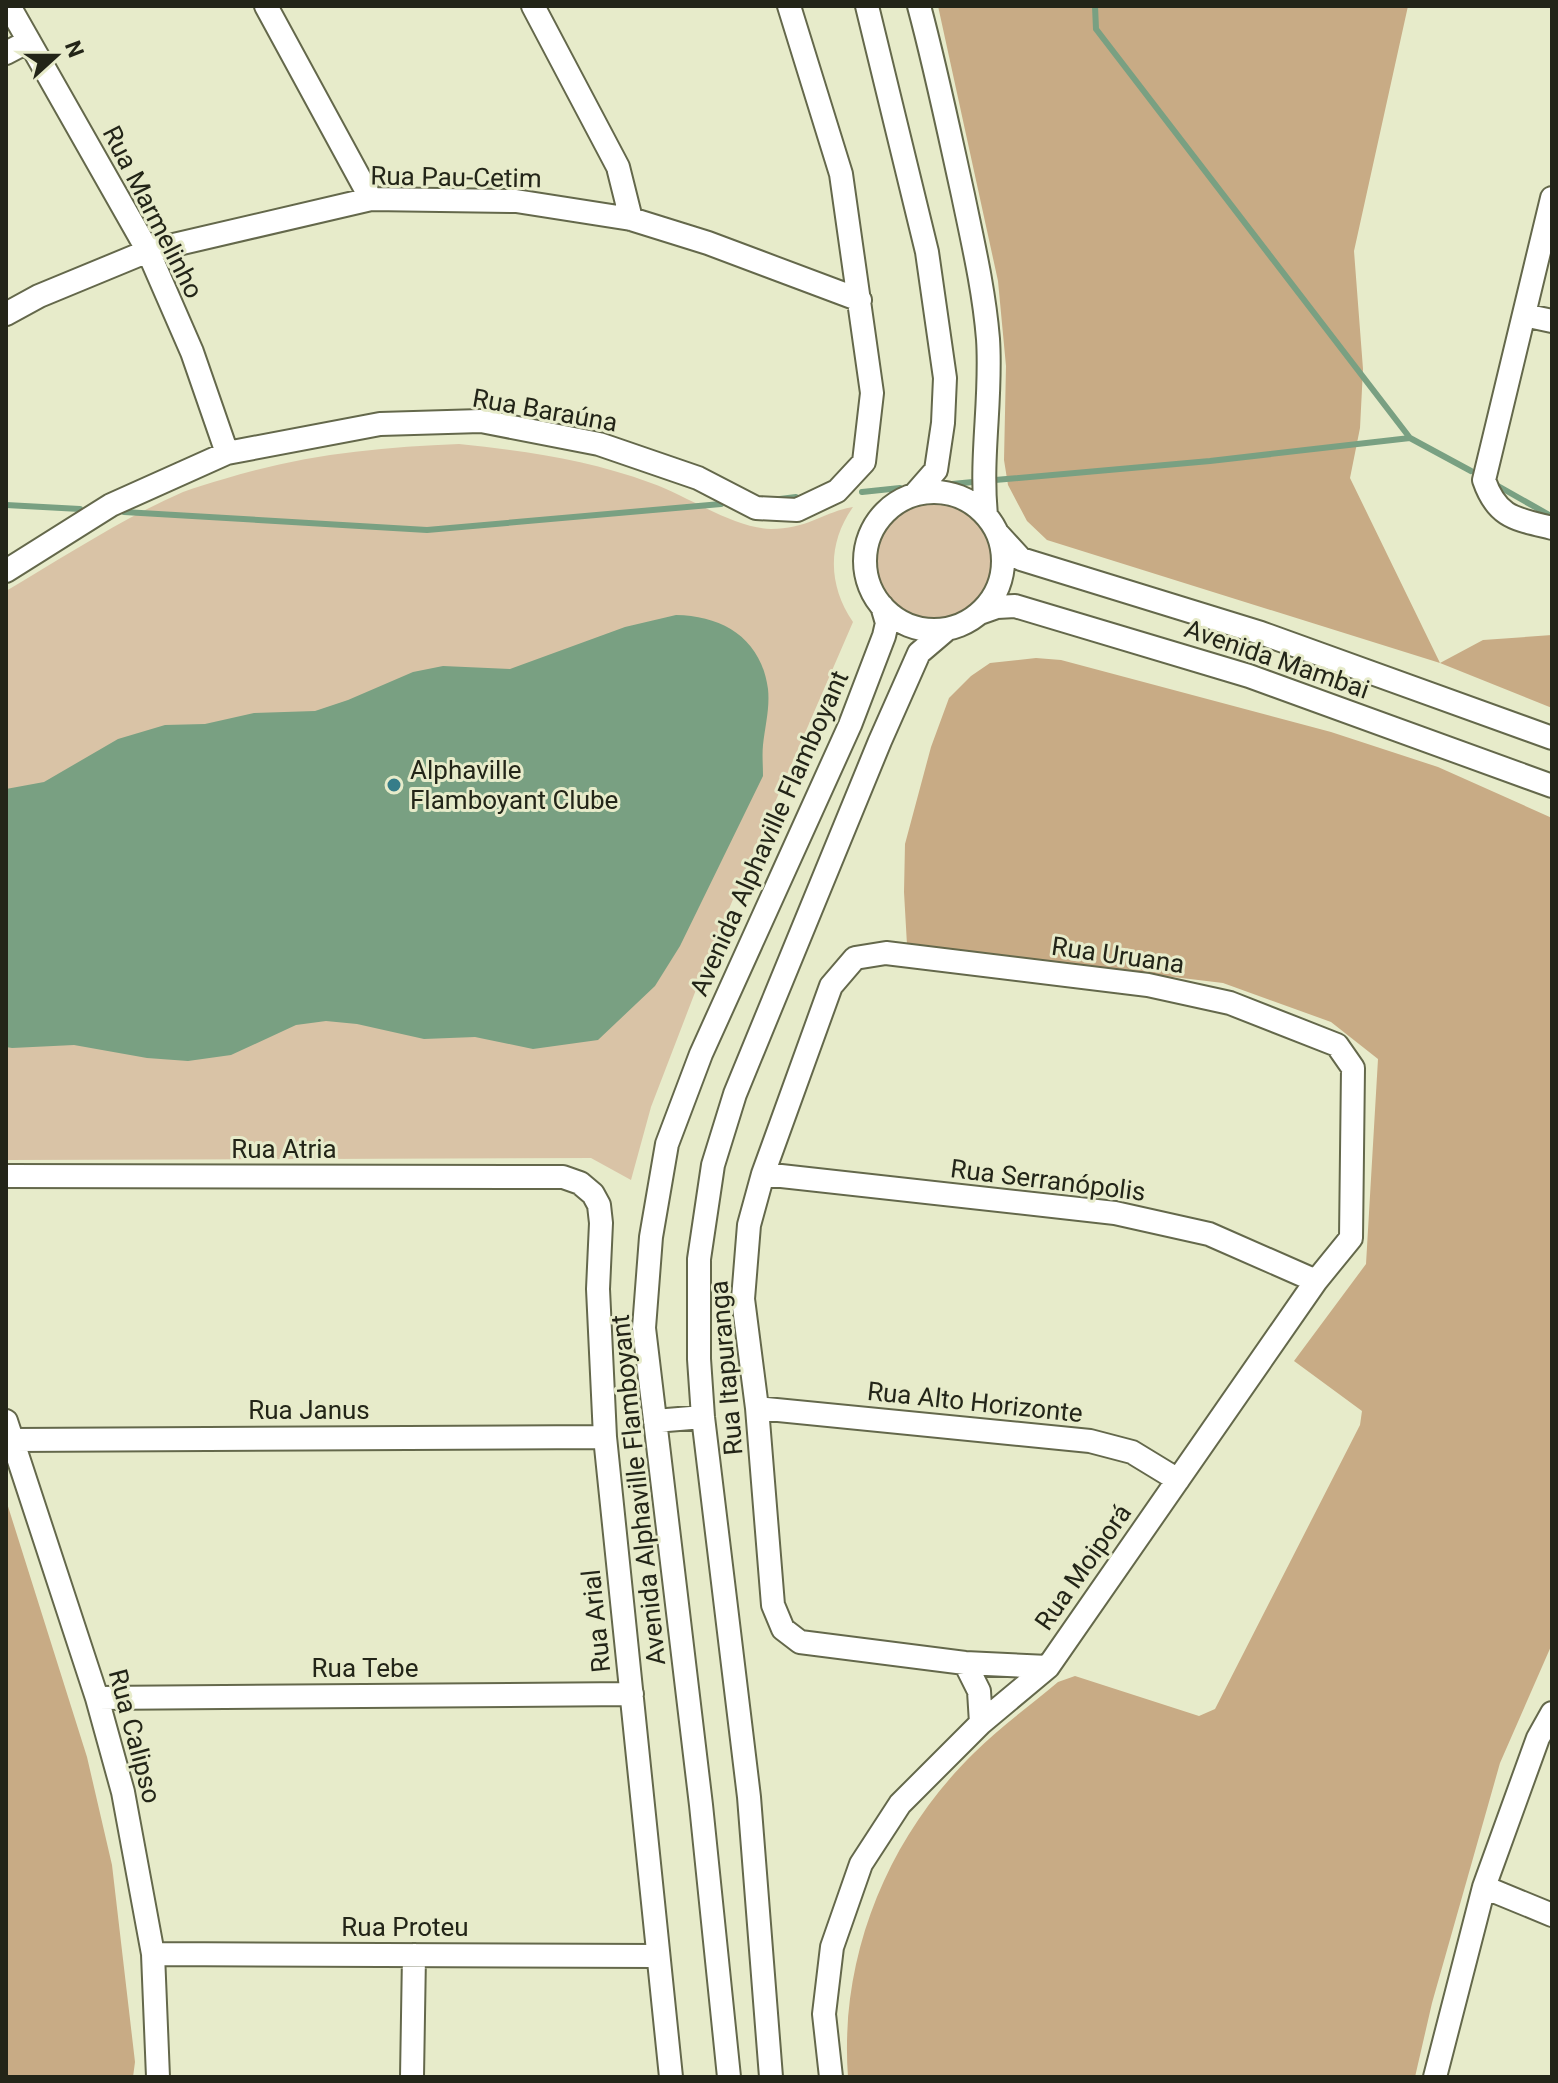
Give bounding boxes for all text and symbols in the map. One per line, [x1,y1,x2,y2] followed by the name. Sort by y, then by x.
[16,16,96,96] north arrow
[60,37,89,61] text: N
[97,121,209,303] street label: Rua Marmelinho
[370,161,542,193] street label: Rua Pau-Cetim
[470,383,620,437] street label: Rua Baraúna
[1181,613,1373,705] street label: Avenida Mambai
[684,666,854,1000] street label: Avenida Alphaville Flamboyant
[410,755,618,815] place label: Alphaville Flamboyant Clube
[385,776,403,794] marker: Alphaville Flamboyant Clube
[1050,931,1186,979] street label: Rua Uruana
[231,1134,337,1164] street label: Rua Atria
[949,1153,1147,1207] street label: Rua Serranópolis
[703,1279,749,1457] street label: Rua Itapuranga
[605,1313,671,1667] street label: Avenida Alphaville Flamboyant
[866,1376,1084,1428] street label: Rua Alto Horizonte
[248,1395,370,1425] street label: Rua Janus
[1029,1498,1137,1636] street label: Rua Moiporá
[576,1568,616,1674] street label: Rua Arial
[312,1653,418,1683] street label: Rua Tebe
[103,1666,167,1806] street label: Rua Calipso
[341,1912,469,1942] street label: Rua Proteu

